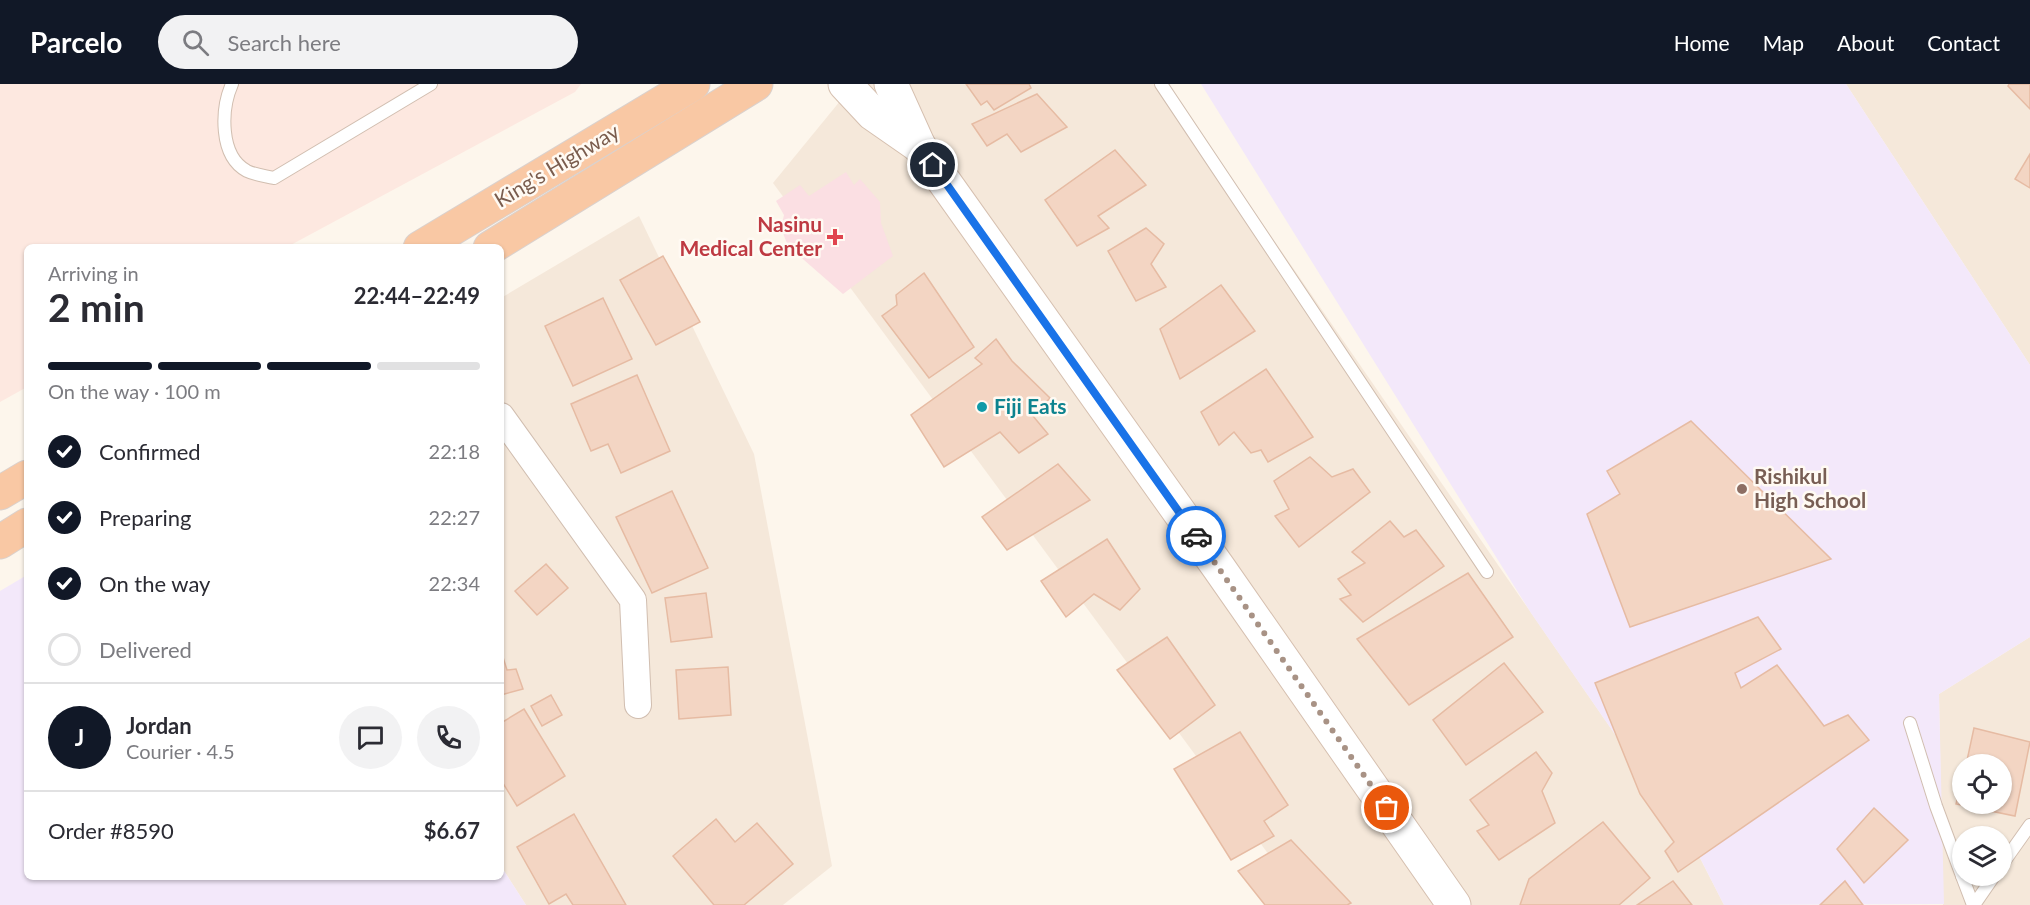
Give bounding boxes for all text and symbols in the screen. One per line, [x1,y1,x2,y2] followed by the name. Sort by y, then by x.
[158,15,578,69] search box
[30,25,122,59] text: Parcelo
[179,26,212,59] icon: search
[227,29,341,56] text: Search here
[1674,30,1730,55] text: Home
[1763,30,1804,55] text: Map
[1837,30,1894,55] text: About
[1927,30,2000,55] text: Contact
[489,118,623,212] street label: King's Highway
[907,139,958,190] pin
[916,148,949,181] icon: home
[680,211,822,260] place label: Nasinu Medical Center
[826,228,844,246] marker: Nasinu Medical Center
[48,261,139,285] text: Arriving in
[354,282,480,309] text: 22:44–22:49
[48,284,145,330] text: 2 min
[48,379,221,403] text: On the way · 100 m
[994,393,1067,418] place label: Fiji Eats
[975,400,989,414] marker: Fiji Eats
[48,435,81,468] icon: check
[99,438,201,465] text: Confirmed
[429,439,480,463] text: 22:18
[1754,463,1866,512] place label: Rishikul High School
[1735,482,1749,496] marker: Rishikul High School
[48,501,81,534] icon: check
[99,504,191,531] text: Preparing
[429,505,480,529] text: 22:27
[1166,506,1226,566] courier
[1180,520,1213,553] icon: car
[48,567,81,600] icon: check
[99,570,210,597] text: On the way
[429,571,480,595] text: 22:34
[99,636,192,663] text: Delivered
[339,706,402,769] button: chat
[417,706,480,769] button: phone
[126,712,192,739] text: Jordan
[75,724,84,751] text: J
[126,739,235,763] text: Courier · 4.5
[1952,754,2012,886] map controls
[1952,754,2012,814] button: locate
[1361,782,1412,833] pin
[1370,791,1403,824] icon: bag
[48,817,174,844] text: Order #8590
[424,817,480,844] text: $6.67
[1952,826,2012,886] button: layers

